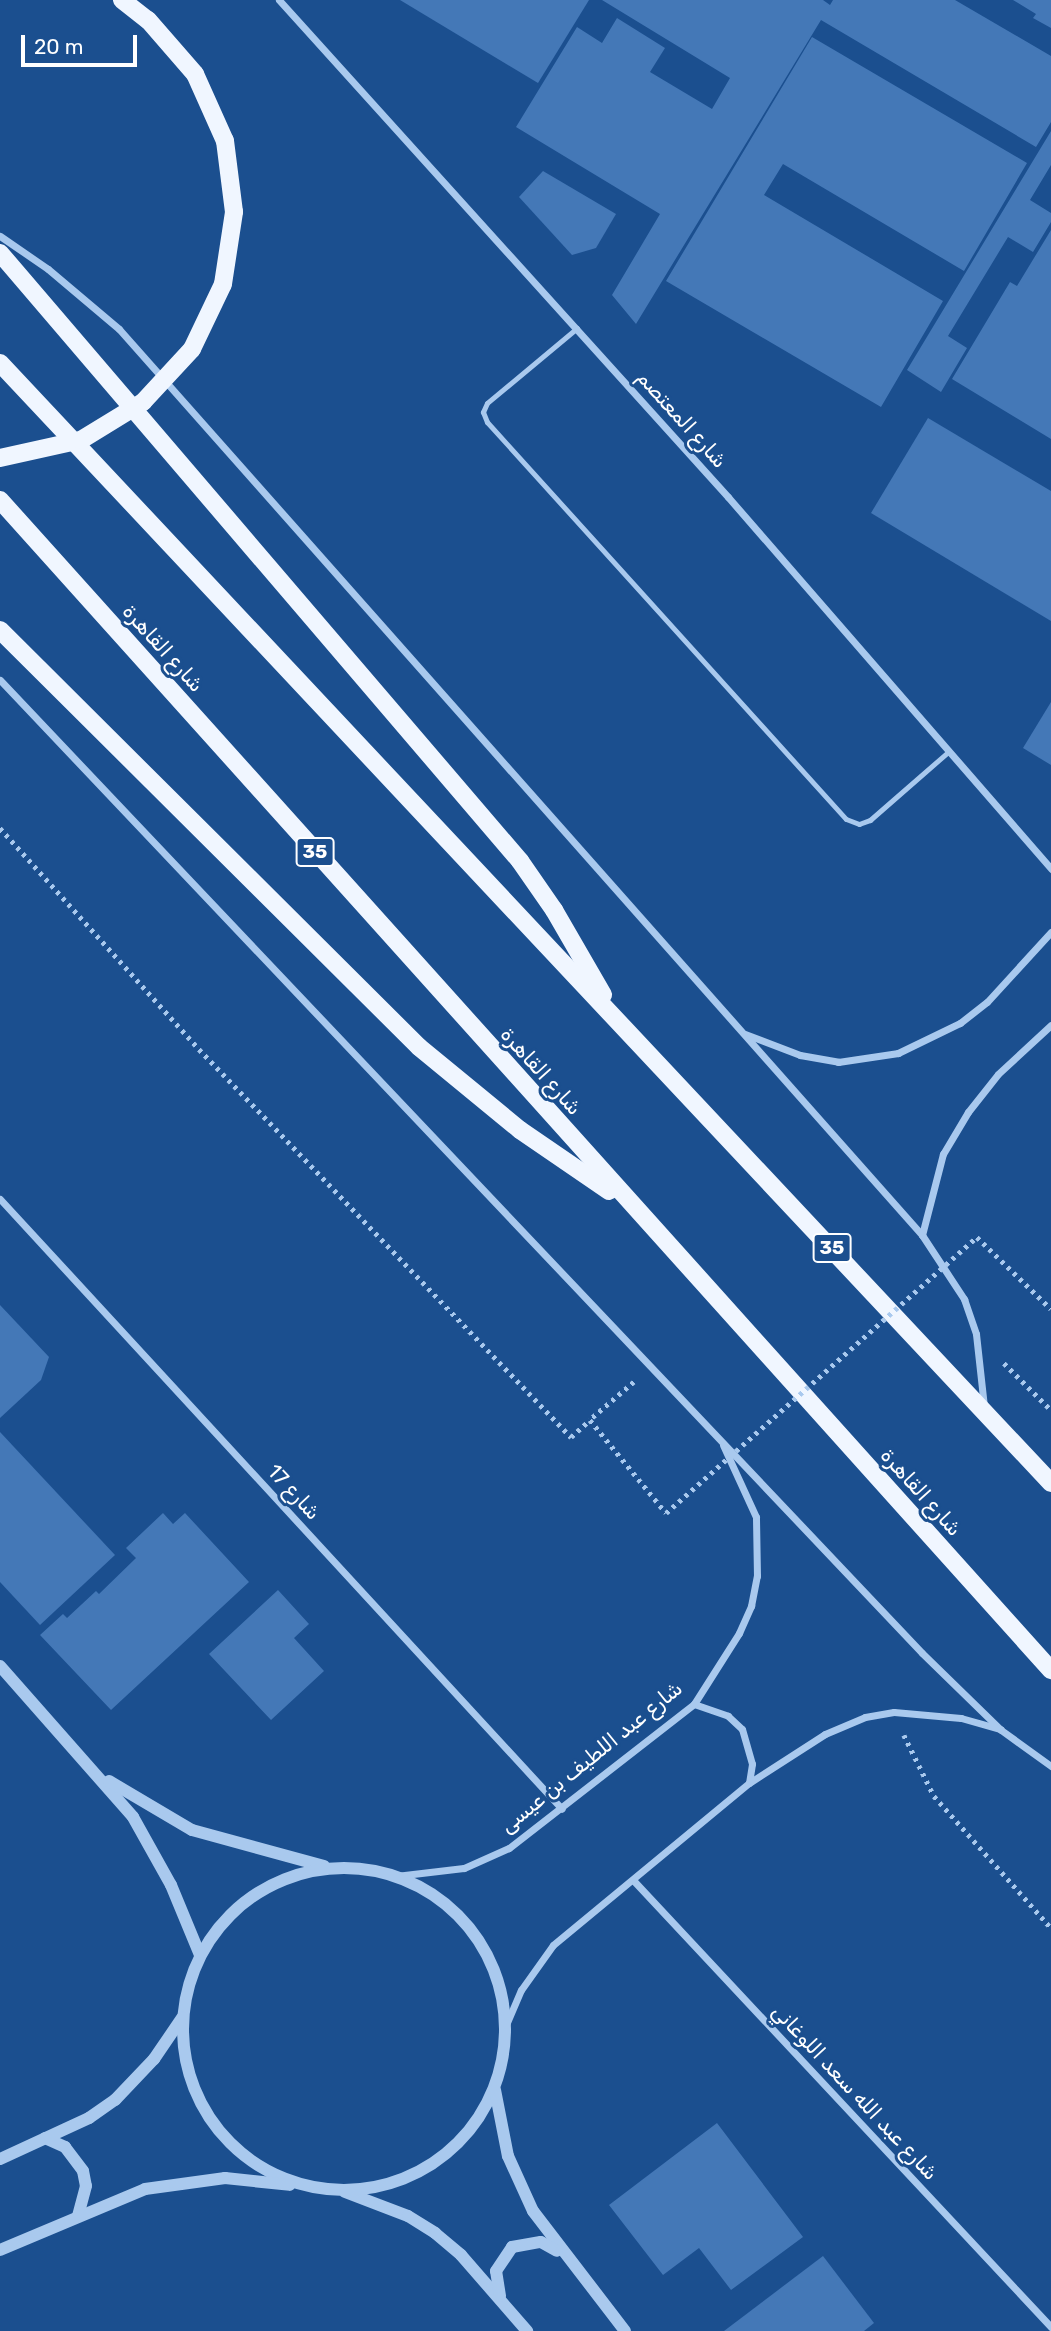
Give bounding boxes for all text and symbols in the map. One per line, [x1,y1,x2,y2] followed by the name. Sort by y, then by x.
[24,21,140,65] scale bar
[34,34,83,59] text: 20 m
[631,365,733,473] street label: شارع المعتصم
[117,599,209,697] street label: شارع القاهرة
[294,836,336,867] road number: 35
[495,1022,587,1120] street label: شارع القاهرة
[811,1232,853,1264] road number: 35
[875,1443,967,1541] street label: شارع القاهرة
[262,1459,326,1525] street label: شارع 17
[495,1676,687,1838] street label: شارع عبد اللطيف بن عيسى
[767,1999,943,2185] street label: شارع عبد الله سعد اللوغاني

